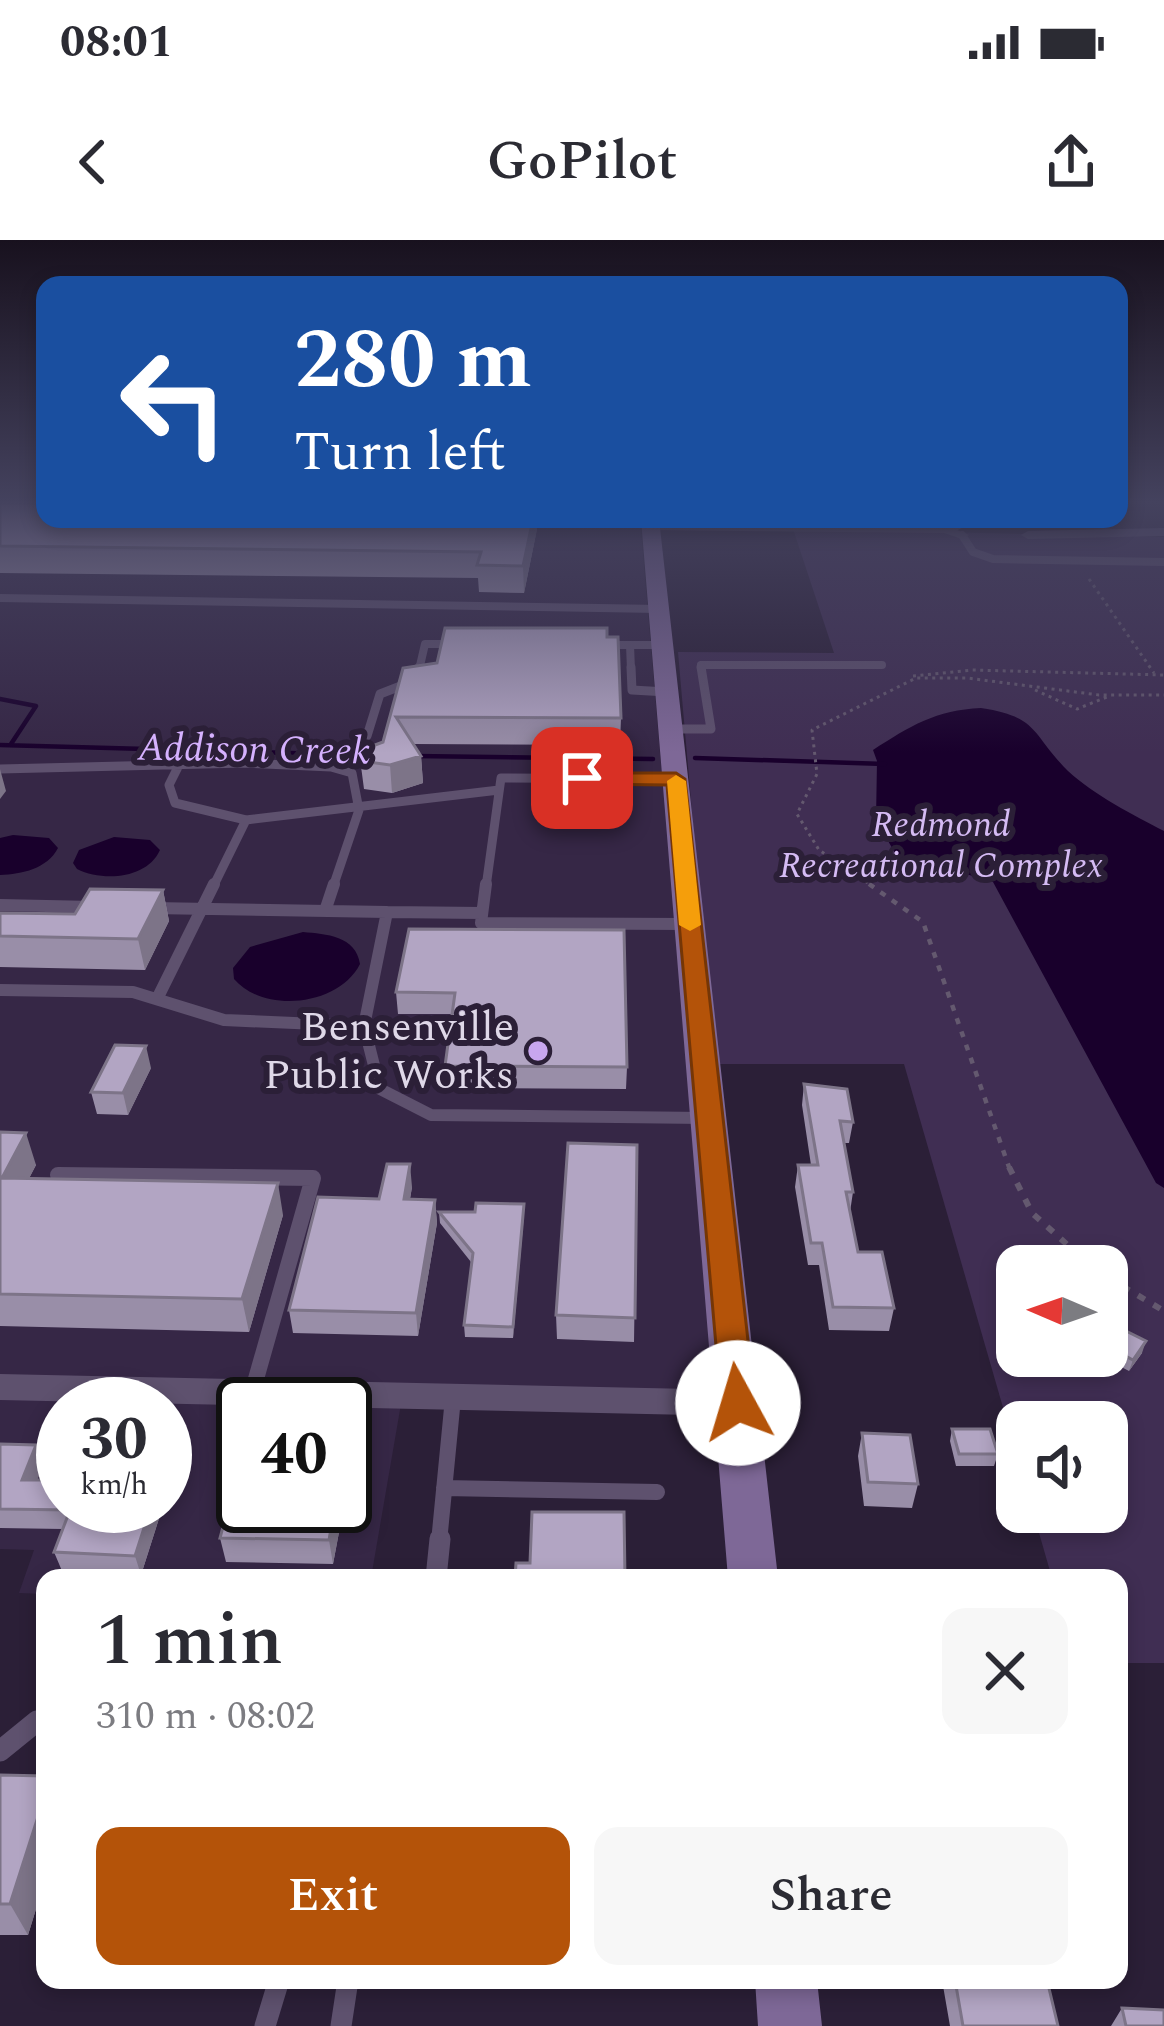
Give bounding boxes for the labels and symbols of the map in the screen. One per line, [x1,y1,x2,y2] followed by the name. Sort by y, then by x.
[136,718,371,782] water label: Addison Creek
[531,727,633,829] pin
[779,798,1103,894] park label: Redmond Recreational Complex
[264,996,514,1107] place label: Bensenville Public Works
[525,1038,551,1064] marker: Bensenville Public Works
[996,1245,1128,1377] north arrow
[675,1340,801,1466] position arrow
[216,1377,372,1533] speed limit sign: 40

